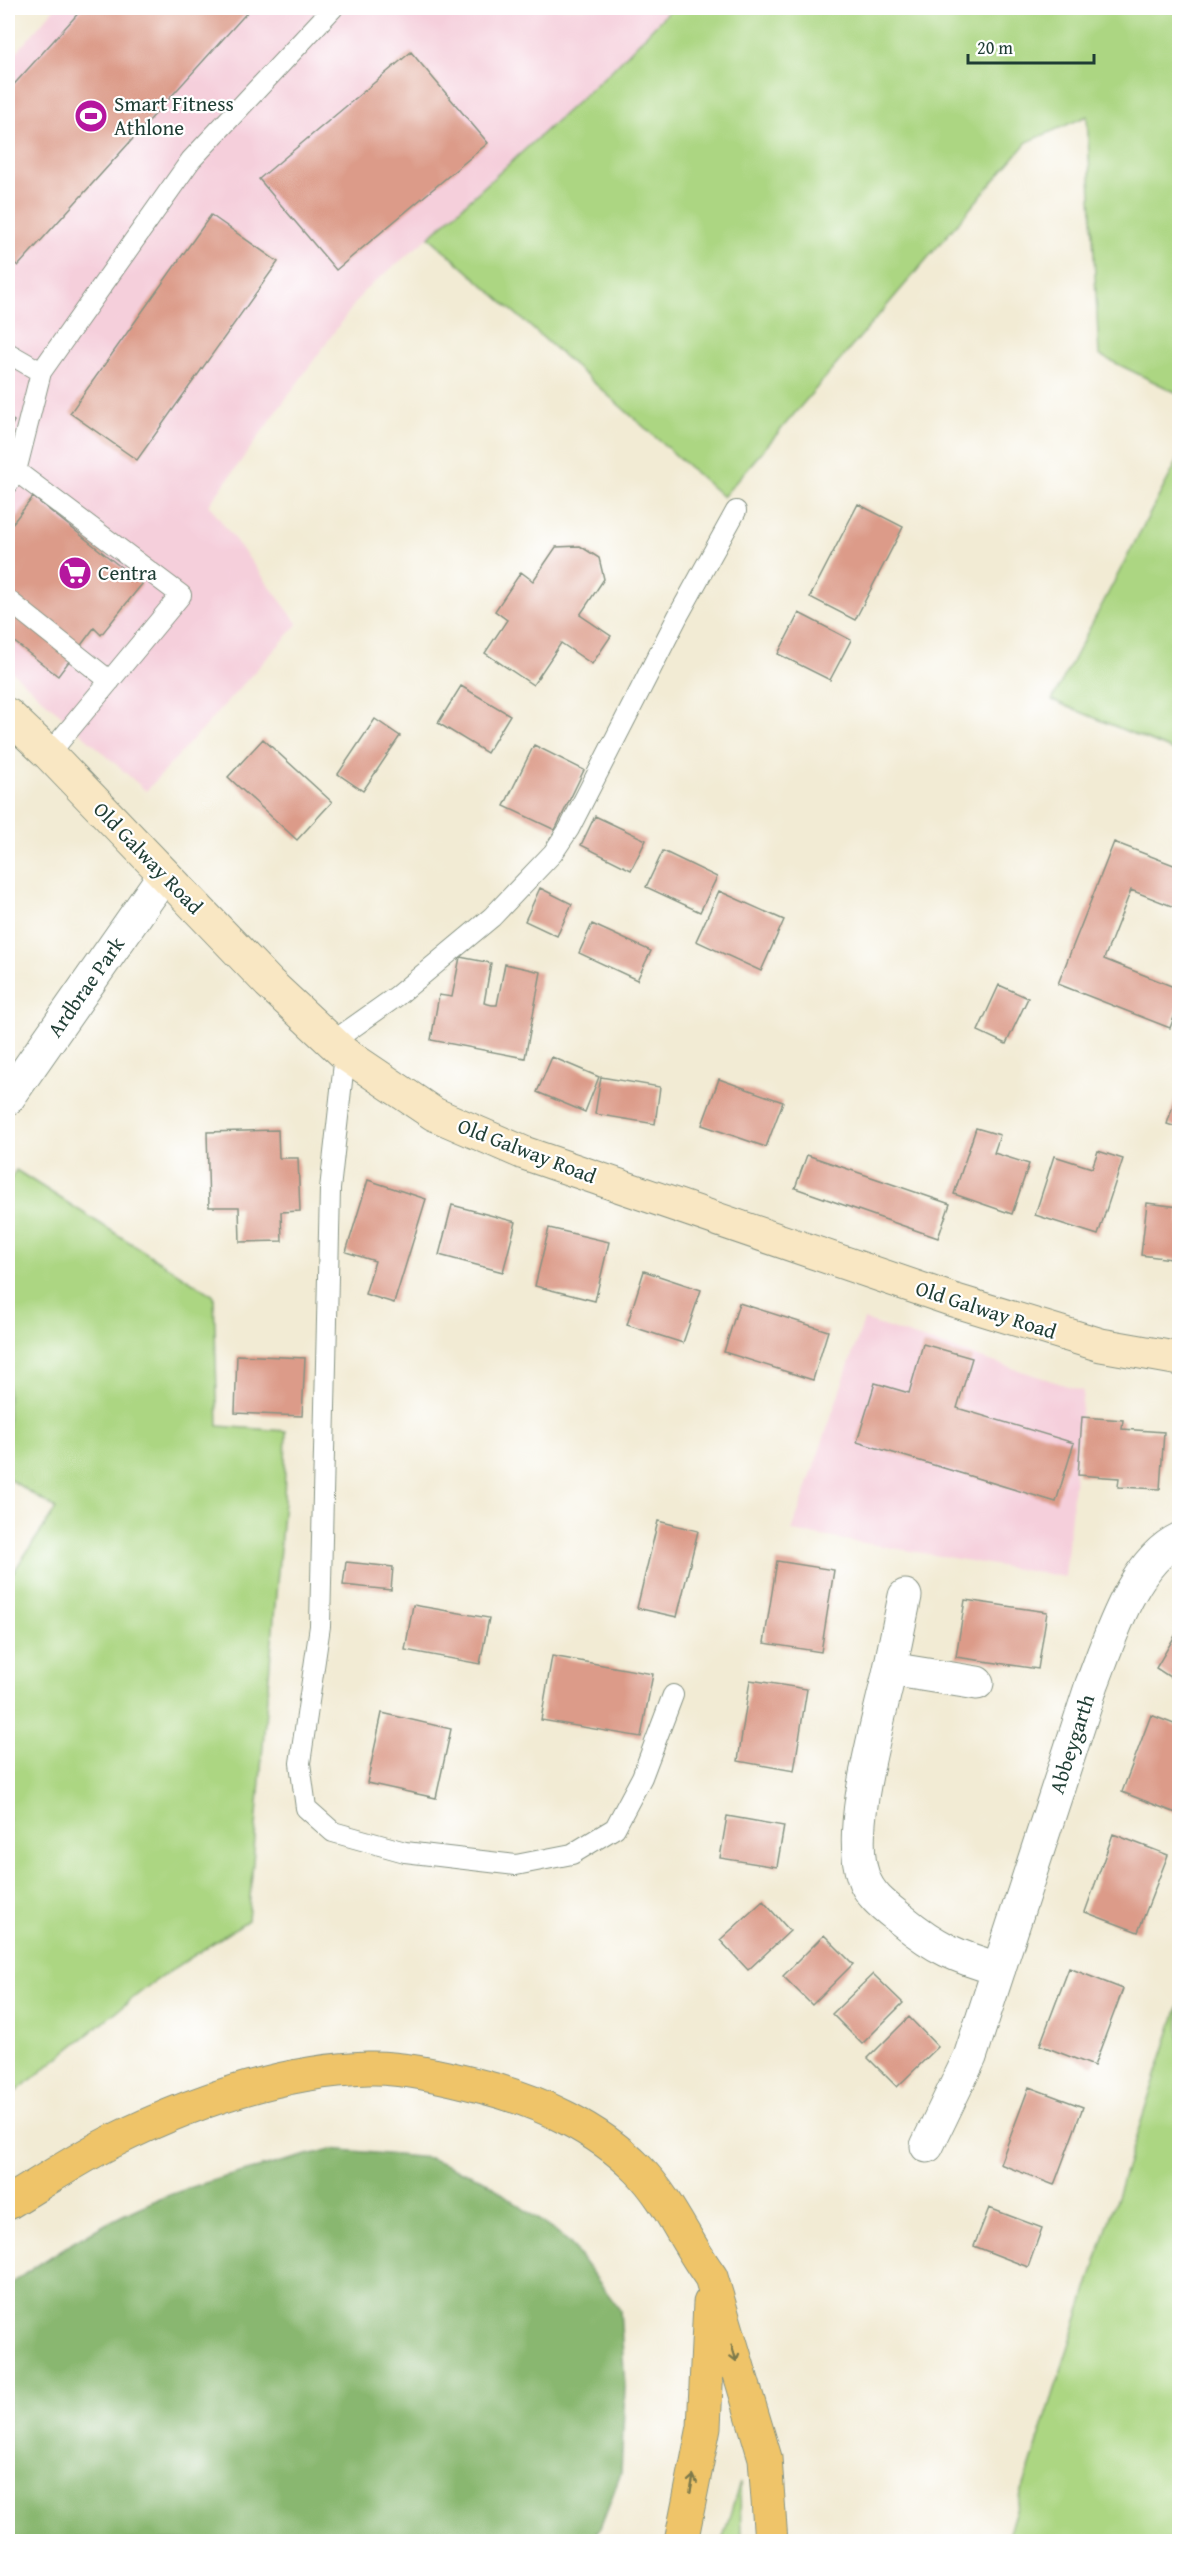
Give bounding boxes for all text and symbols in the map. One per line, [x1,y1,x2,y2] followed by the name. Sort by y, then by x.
[968,27,1094,65] scale bar
[977,34,1013,61] text: 20 m
[114,88,234,143] place label: Smart Fitness Athlone
[73,98,109,134] sports icon: Smart Fitness Athlone
[57,555,93,591] supermarket icon: Centra
[98,557,157,588] place label: Centra
[86,794,211,922] street label: Old Galway Road
[39,930,132,1043] street label: Ardbrae Park
[453,1110,602,1191] street label: Old Galway Road
[912,1272,1061,1347] street label: Old Galway Road
[1041,1690,1102,1798] street label: Abbeygarth
[729,2343,740,2362] one-way arrow
[687,2475,698,2494] one-way arrow

